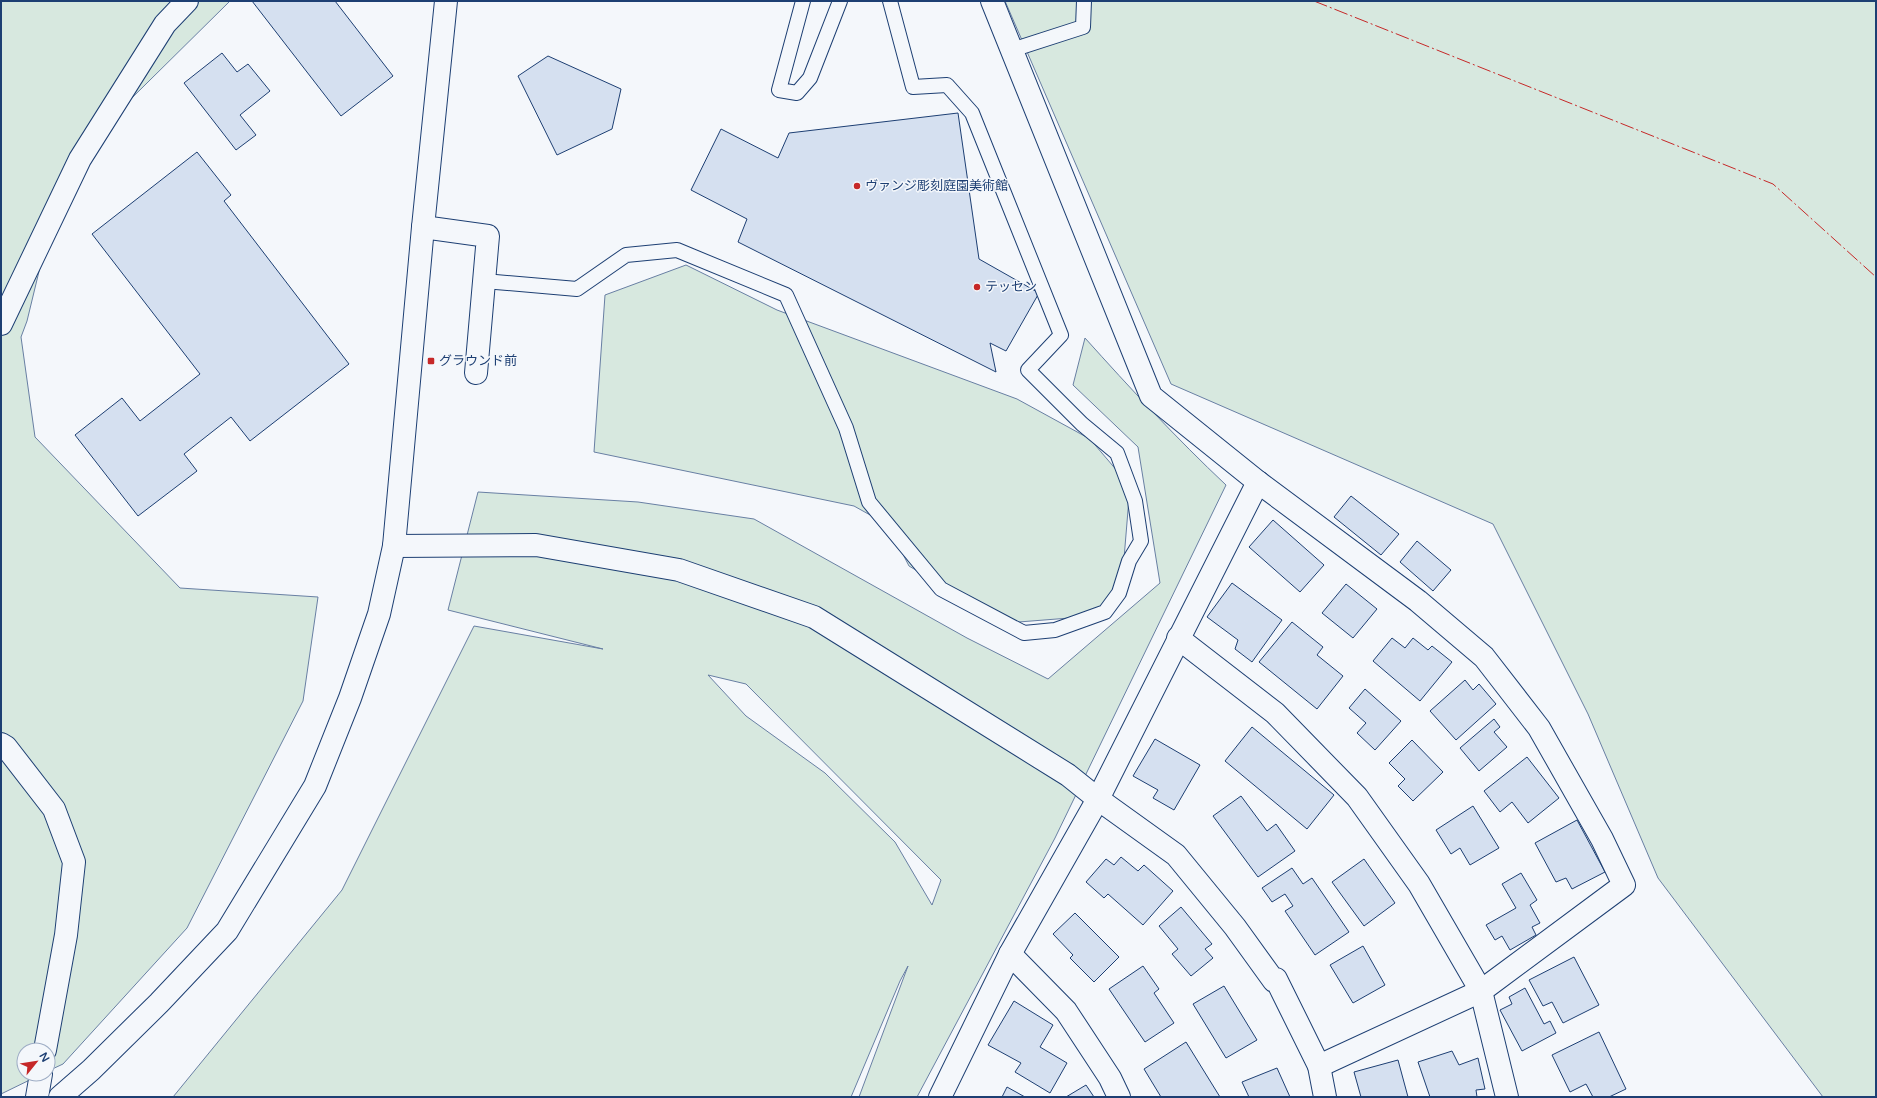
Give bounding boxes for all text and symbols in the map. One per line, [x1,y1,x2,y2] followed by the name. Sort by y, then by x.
[865,178,1008,194] place label: ヴァンジ彫刻庭園美術館
[852,181,862,191] marker: ヴァンジ彫刻庭園美術館
[985,279,1037,295] place label: テッセン
[972,282,982,292] marker: テッセン
[439,353,517,369] place label: グラウンド前
[426,356,436,366] marker: グラウンド前
[16,1042,56,1082] north arrow
[36,1050,52,1064] text: N

